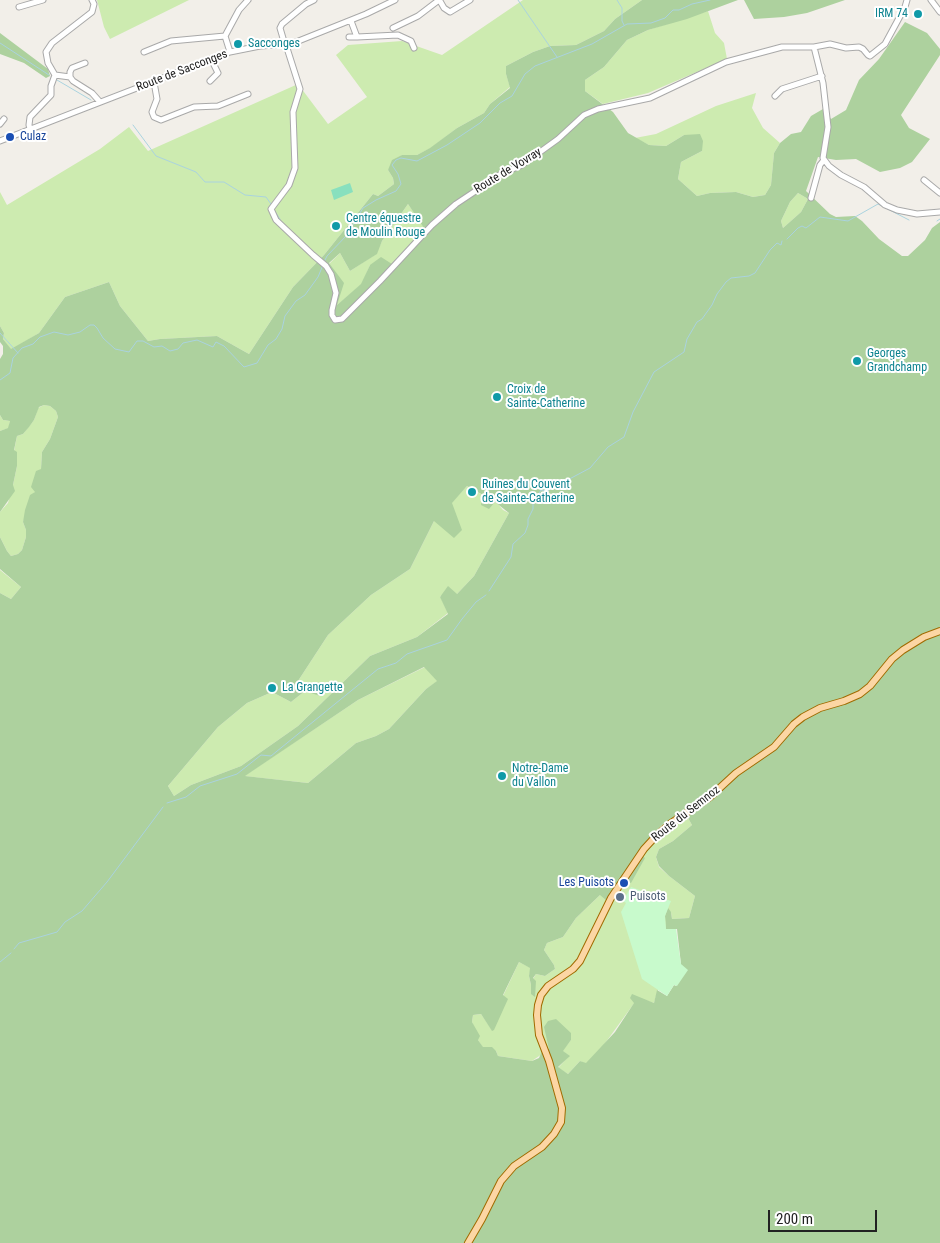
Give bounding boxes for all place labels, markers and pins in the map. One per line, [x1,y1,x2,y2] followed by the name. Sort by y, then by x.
[875,7,908,21] place label: IRM 74
[912,8,924,20] marker: IRM 74
[248,37,300,51] place label: Sacconges
[232,38,244,50] marker: Sacconges
[20,130,46,144] place label: Culaz
[4,131,16,143] marker: Culaz
[346,212,425,240] place label: Centre équestre de Moulin Rouge
[330,220,342,232] marker: Centre équestre de Moulin Rouge
[867,347,927,375] place label: Georges Grandchamp
[851,355,863,367] marker: Georges Grandchamp
[507,383,585,411] place label: Croix de Sainte-Catherine
[491,391,503,403] marker: Croix de Sainte-Catherine
[482,478,574,506] place label: Ruines du Couvent de Sainte-Catherine
[466,486,478,498] marker: Ruines du Couvent de Sainte-Catherine
[282,681,343,695] place label: La Grangette
[266,682,278,694] marker: La Grangette
[512,762,568,790] place label: Notre-Dame du Vallon
[496,770,508,782] marker: Notre-Dame du Vallon
[559,876,614,890] place label: Les Puisots
[618,877,630,889] marker: Les Puisots
[630,890,666,904] place label: Puisots
[614,891,626,903] marker: Puisots

